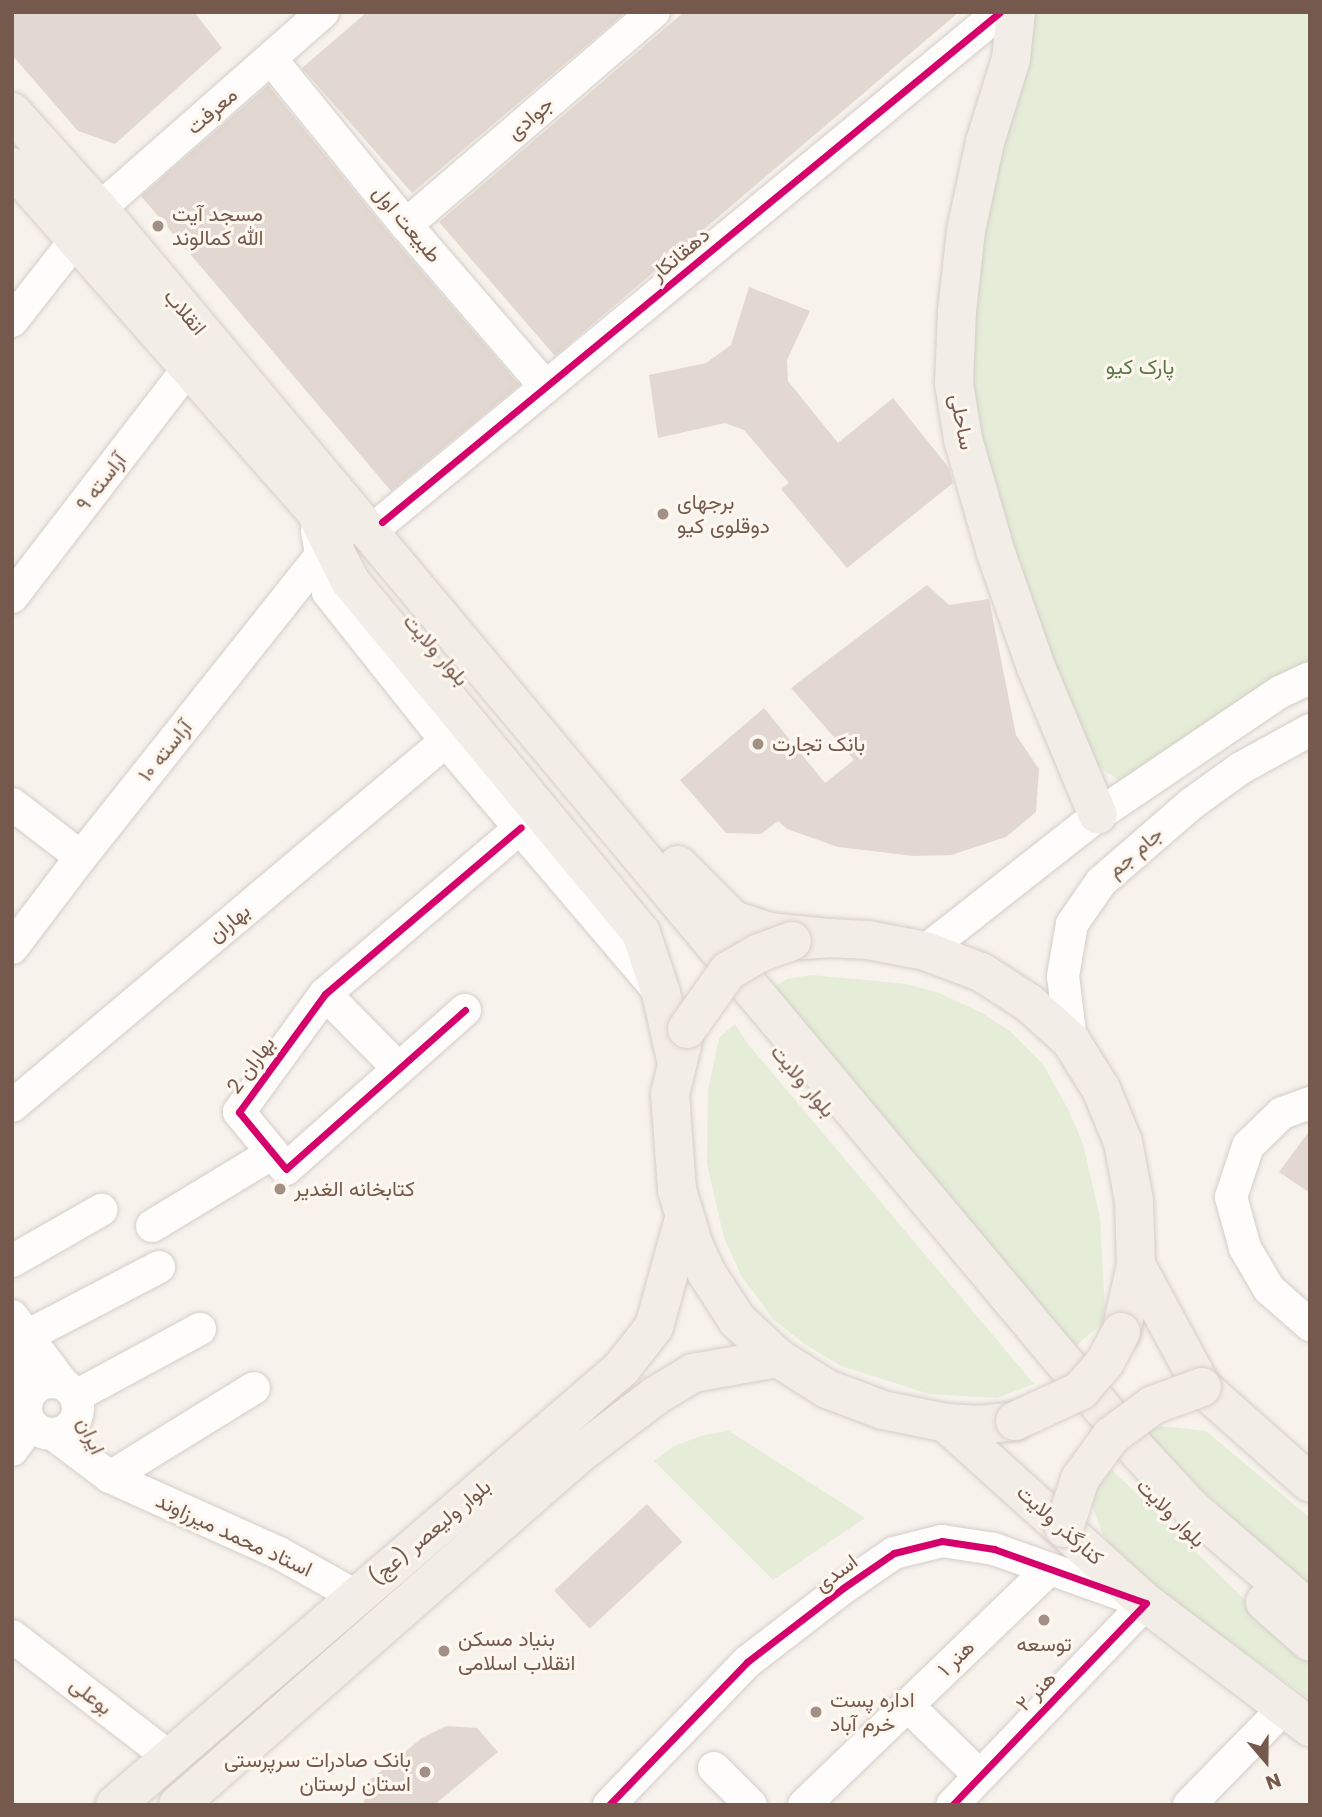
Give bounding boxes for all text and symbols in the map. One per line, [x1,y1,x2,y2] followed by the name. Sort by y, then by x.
[181,82,243,140] street label: معرفت
[502,91,558,145] street label: جوادی
[367,180,447,268] street label: طبیعت اول
[172,201,263,251] place label: مسجد آیت الله کمالوند
[150,218,166,234] marker: مسجد آیت الله کمالوند
[645,222,715,286] street label: دهقانکار
[159,284,211,340] street label: انقلاب
[1106,354,1174,380] park label: پارک کیو
[944,392,980,452] street label: ساحلی
[71,448,131,516] street label: آراسته ۹
[677,489,770,539] place label: برجهای دوقلوی کیو
[655,506,671,522] marker: برجهای دوقلوی کیو
[398,609,474,691] street label: بلوار ولایت
[133,715,197,787] street label: آراسته ۱۰
[772,731,865,757] place label: بانک تجارت
[750,736,766,752] marker: بانک تجارت
[1102,821,1168,883] street label: جام جم
[203,898,255,948] street label: بهاران
[222,1031,280,1099] street label: بهاران 2
[765,1040,841,1122] street label: بلوار ولایت
[294,1176,415,1202] place label: کتابخانه الغدیر
[272,1181,288,1197] marker: کتابخانه الغدیر
[72,1414,110,1458] street label: ایران
[1131,1473,1211,1553] street label: بلوار ولایت
[364,1474,496,1590] street label: بلوار ولیعصر (عج)
[1012,1480,1108,1570] street label: کنارگذر ولایت
[152,1488,316,1582] street label: استاد محمد میرزاوند
[809,1549,863,1597] street label: اسدی
[1036,1612,1052,1628] marker: توسعه
[458,1626,575,1676] place label: بنیاد مسکن انقلاب اسلامی
[1016,1631,1072,1657] place label: توسعه
[932,1635,980,1681] street label: هنر ۱
[436,1643,452,1659] marker: بنیاد مسکن انقلاب اسلامی
[1011,1666,1061,1716] street label: هنر ۲
[65,1672,117,1720] street label: بوعلی
[830,1687,915,1737] place label: اداره پست خرم آباد
[808,1704,824,1720] marker: اداره پست خرم آباد
[1231,1726,1301,1796] north arrow
[224,1747,411,1797] place label: بانک صادرات سرپرستی استان لرستان
[417,1764,433,1780] marker: بانک صادرات سرپرستی استان لرستان
[1262,1766,1285,1796] text: N

